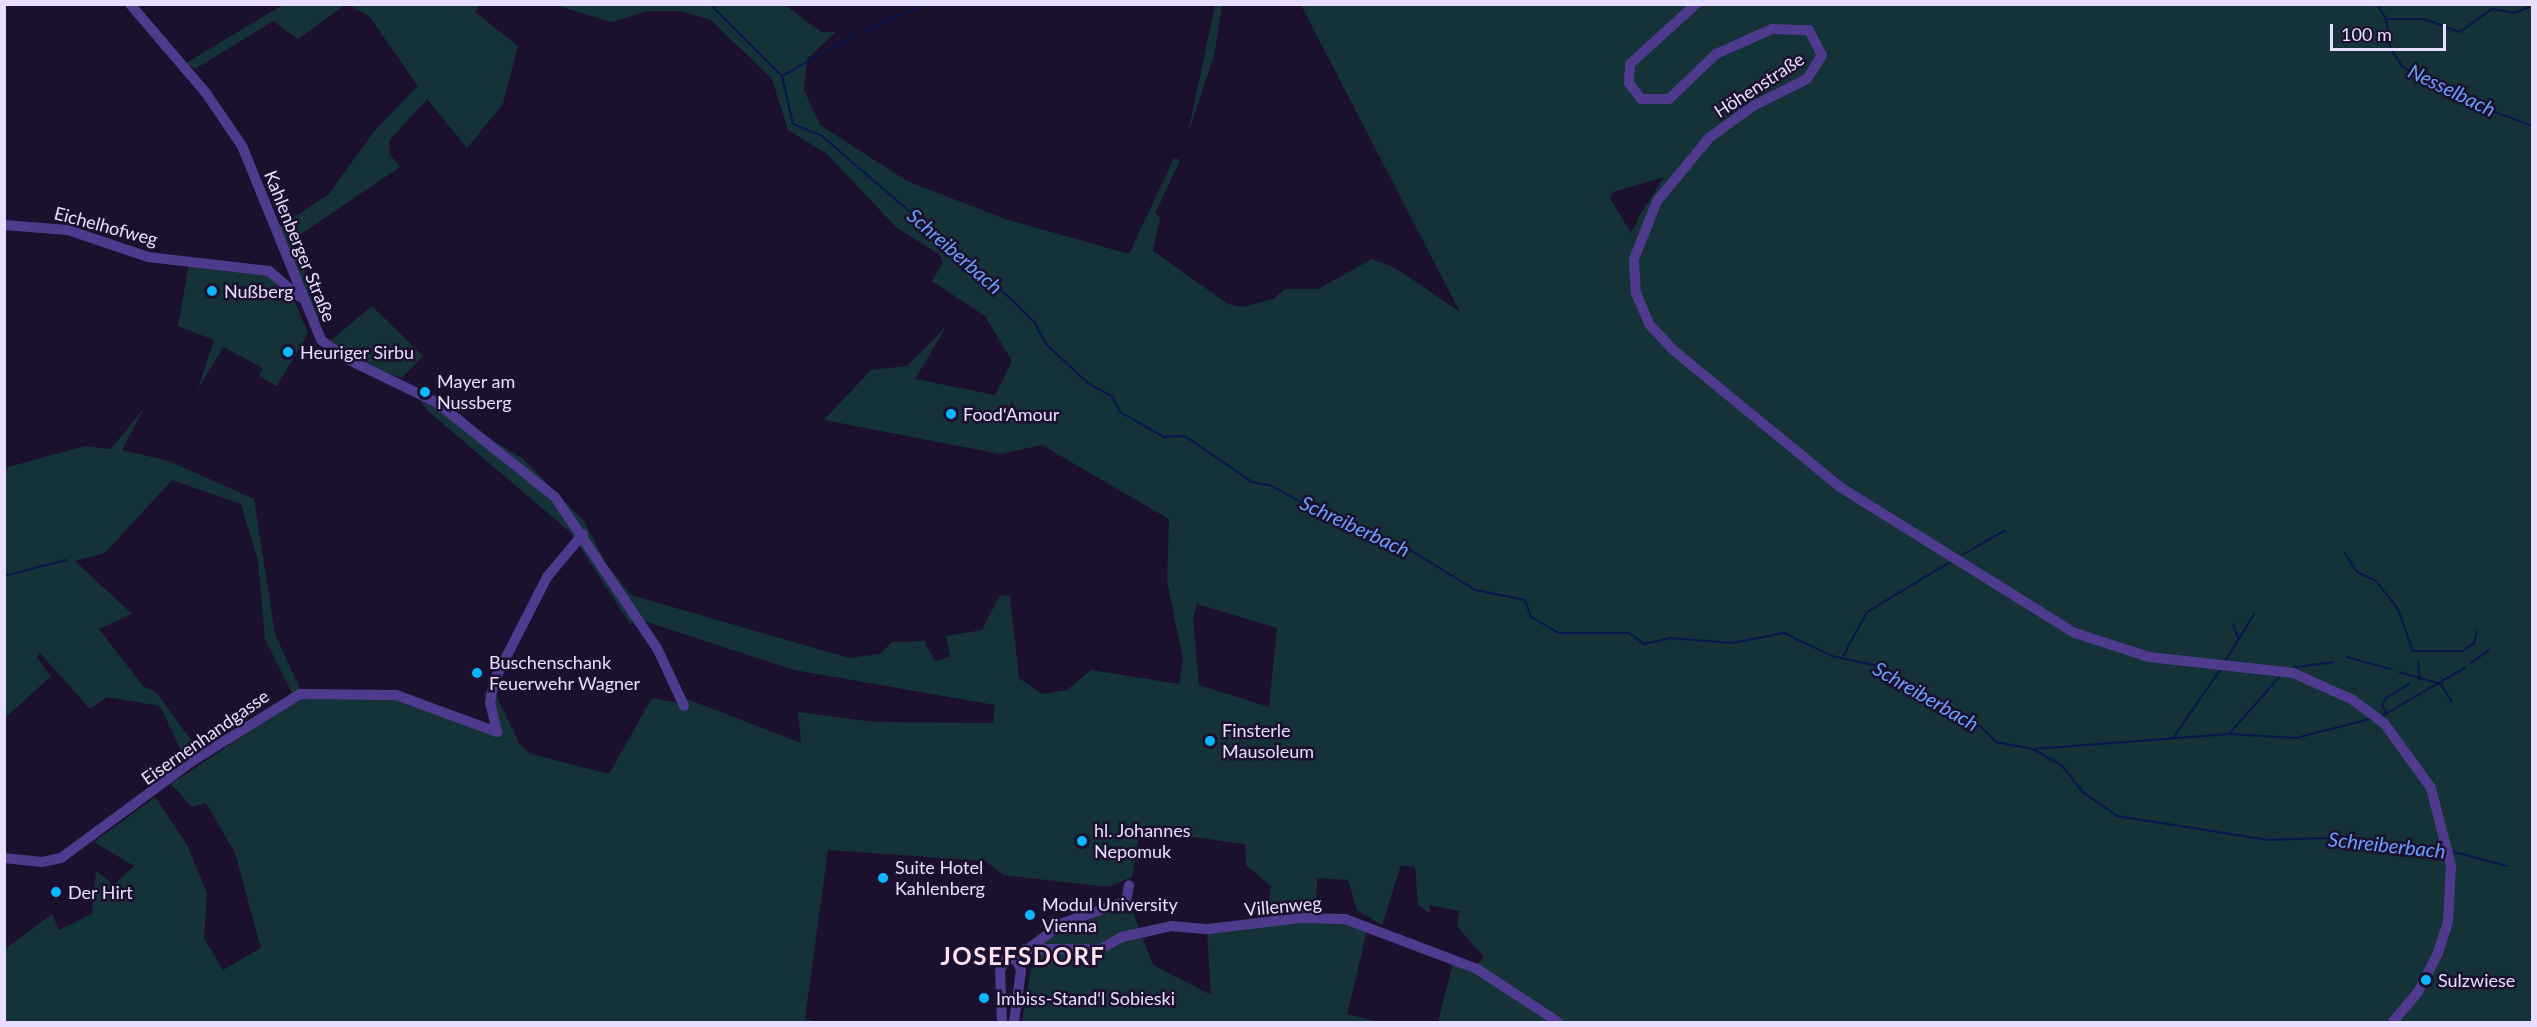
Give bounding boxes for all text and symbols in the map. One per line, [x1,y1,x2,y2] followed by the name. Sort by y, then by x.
[2333,12,2448,50] scale bar
[2341,23,2392,45] text: 100 m
[1710,48,1808,122] street label: Höhenstraße
[2404,59,2500,121] water label: Nesselbach
[260,167,340,325] street label: Kahlenberger Straße
[52,202,160,250] street label: Eichelhofweg
[903,203,1007,299] water label: Schreiberbach
[224,280,293,302] place label: Nußberg
[205,284,219,298] marker: Nußberg
[300,341,414,363] place label: Heuriger Sirbu
[281,345,295,359] marker: Heuriger Sirbu
[437,371,516,413] place label: Mayer am Nussberg
[418,385,432,399] marker: Mayer am Nussberg
[963,403,1059,425] place label: Food‘Amour
[944,407,958,421] marker: Food‘Amour
[1297,490,1413,562] water label: Schreiberbach
[489,652,641,694] place label: Buschenschank Feuerwehr Wagner
[1869,656,1983,736] water label: Schreiberbach
[470,666,484,680] marker: Buschenschank Feuerwehr Wagner
[137,685,273,789] street label: Eisernenhandgasse
[1222,720,1314,762] place label: Finsterle Mausoleum
[1203,734,1217,748] marker: Finsterle Mausoleum
[1094,820,1191,862] place label: hl. Johannes Nepomuk
[2327,827,2447,863] water label: Schreiberbach
[1075,834,1089,848] marker: hl. Johannes Nepomuk
[895,857,985,900] place label: Suite Hotel Kahlenberg
[876,871,890,885] marker: Suite Hotel Kahlenberg
[68,881,133,903] place label: Der Hirt
[49,885,63,899] marker: Der Hirt
[1244,892,1322,920] street label: Villenweg
[1042,894,1178,936] place label: Modul University Vienna
[1023,908,1037,922] marker: Modul University Vienna
[941,942,1105,970] district label: JOSEFSDORF
[2438,969,2515,991] place label: Sulzwiese
[2419,973,2433,987] marker: Sulzwiese
[996,987,1175,1009] place label: Imbiss-Stand‘l Sobieski
[977,991,991,1005] marker: Imbiss-Stand‘l Sobieski

